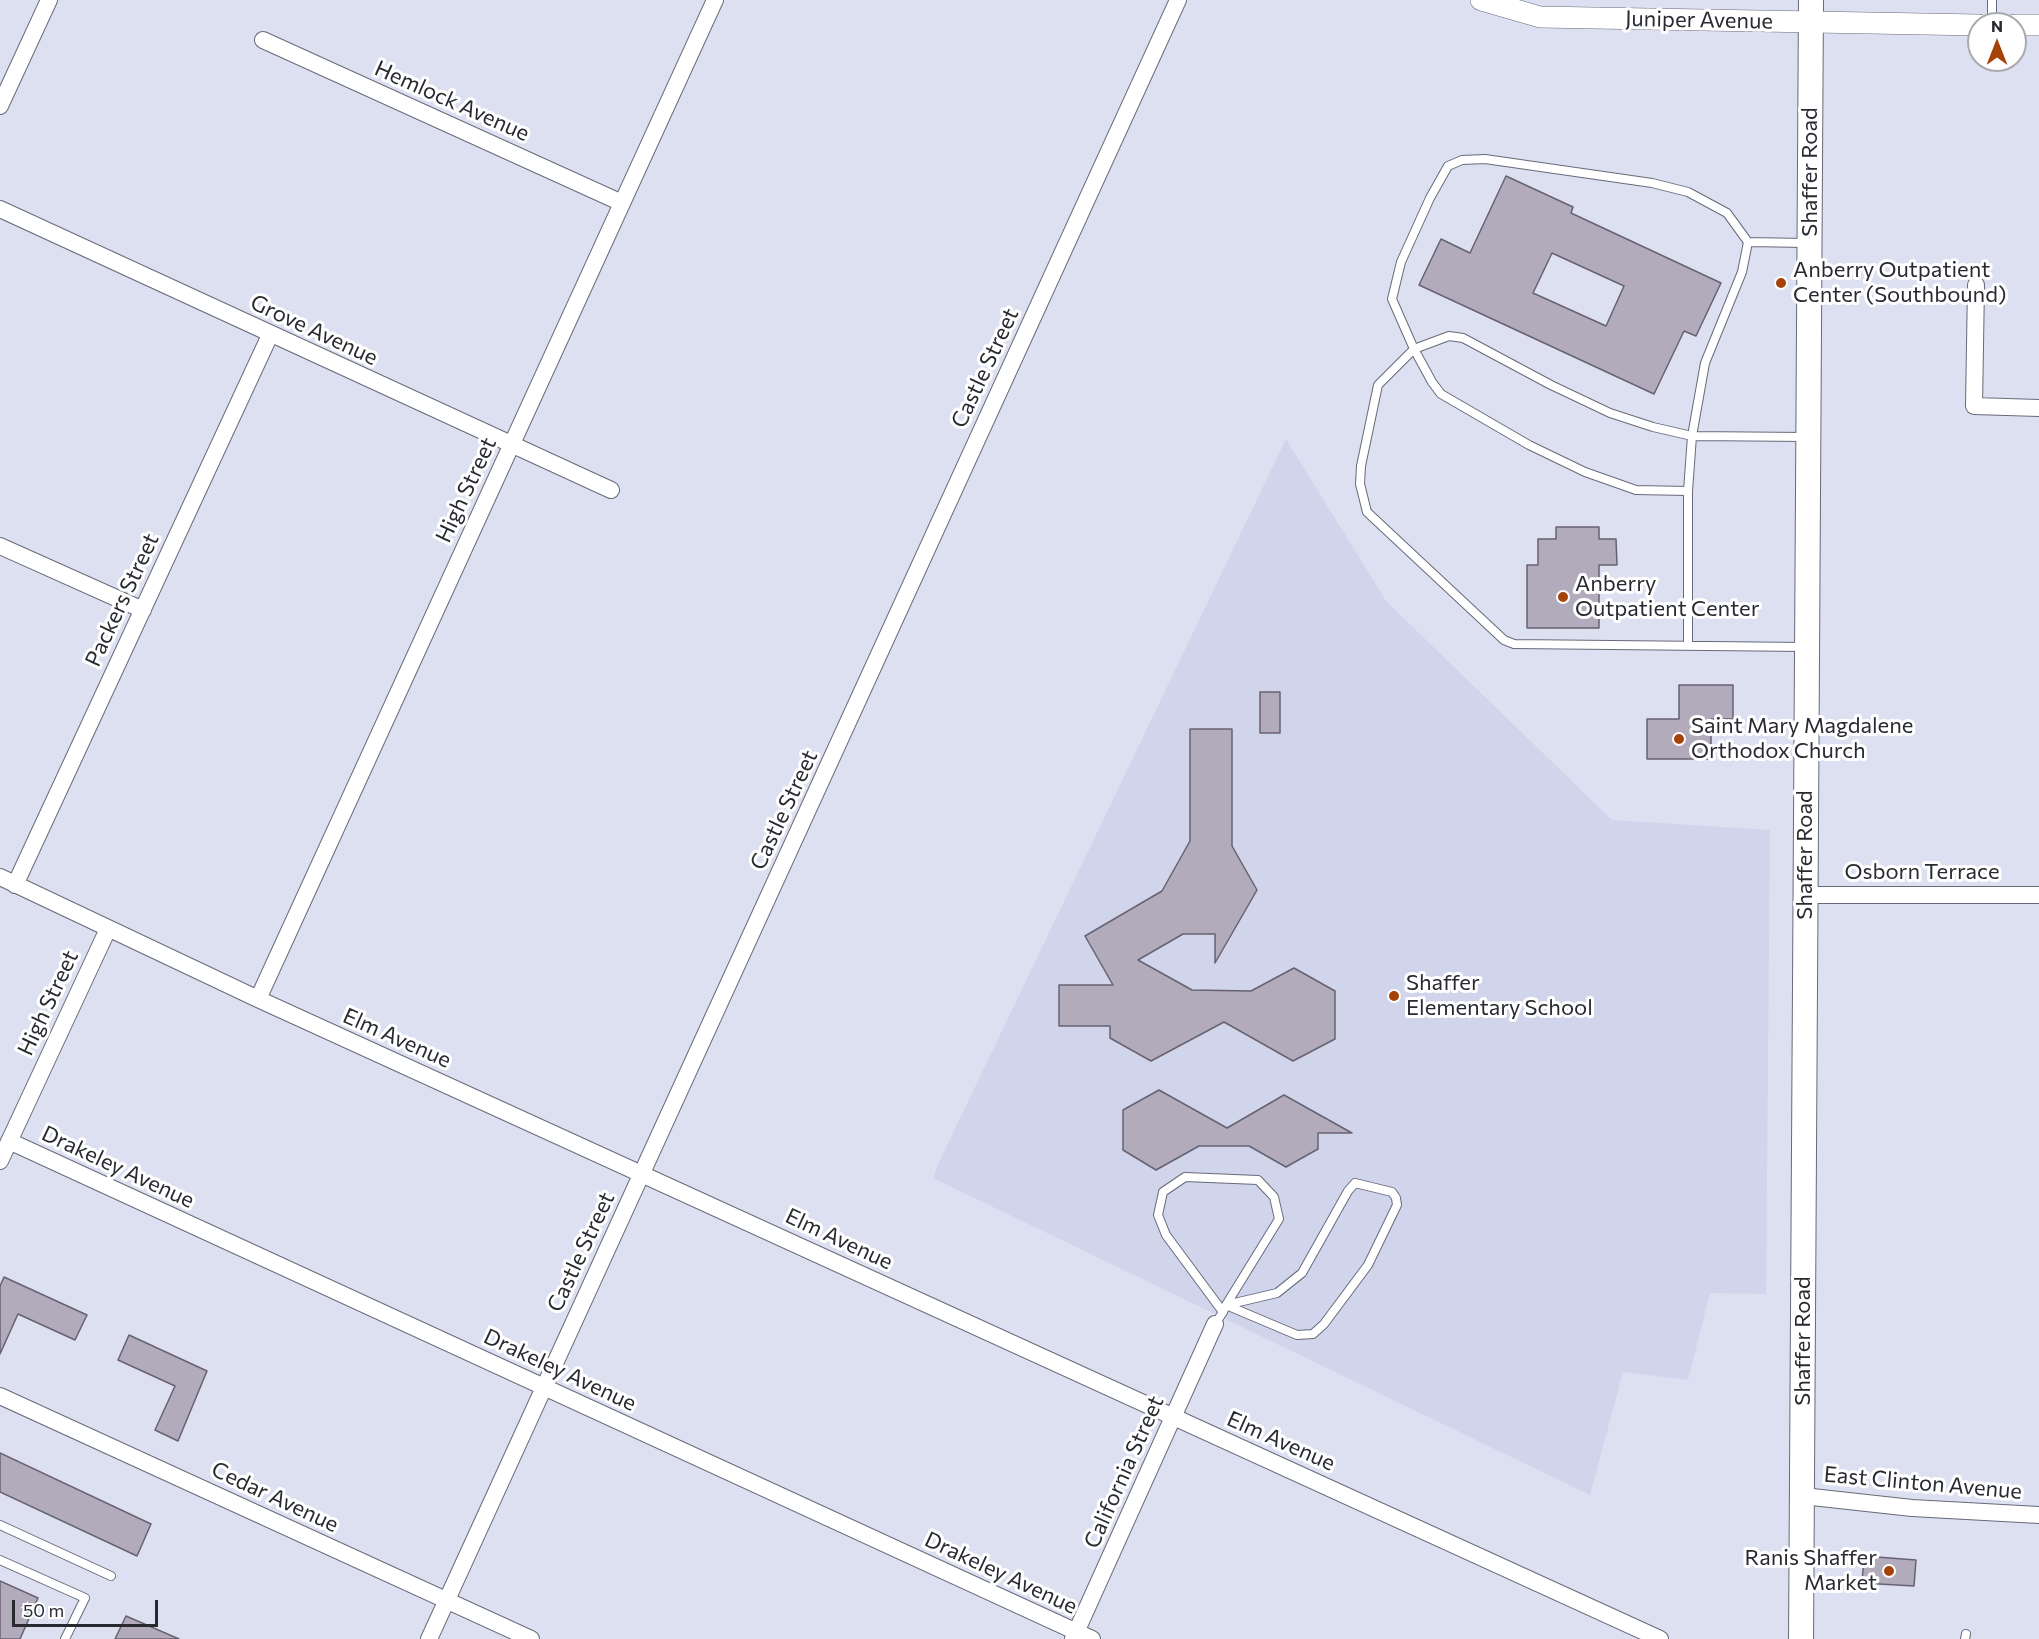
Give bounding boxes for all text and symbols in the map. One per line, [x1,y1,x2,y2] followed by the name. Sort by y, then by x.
[1625,6,1773,34] street label: Juniper Avenue
[1967,12,2027,72] north arrow
[1991,16,2003,35] text: N
[371,55,533,147] street label: Hemlock Avenue
[1797,107,1823,237] street label: Shaffer Road
[1793,257,2006,308] place label: Anberry Outpatient Center (Southbound)
[1774,276,1788,290] marker: Anberry Outpatient Center (Southbound)
[246,289,382,371] street label: Grove Avenue
[946,304,1024,432] street label: Castle Street
[430,433,502,547] street label: High Street
[80,529,164,671] street label: Packers Street
[1575,571,1759,622] place label: Anberry Outpatient Center
[1556,590,1570,604] marker: Anberry Outpatient Center
[1691,713,1913,764] place label: Saint Mary Magdalene Orthodox Church
[1672,732,1686,746] marker: Saint Mary Magdalene Orthodox Church
[745,746,823,874] street label: Castle Street
[1792,790,1818,920] street label: Shaffer Road
[1844,859,2000,885] street label: Osborn Terrace
[12,946,84,1060] street label: High Street
[1406,970,1593,1022] place label: Shaffer Elementary School
[1387,989,1401,1003] marker: Shaffer Elementary School
[339,1002,455,1074] street label: Elm Avenue
[38,1120,198,1214] street label: Drakeley Avenue
[542,1188,620,1316] street label: Castle Street
[781,1203,897,1275] street label: Elm Avenue
[1790,1276,1816,1406] street label: Shaffer Road
[480,1323,640,1417] street label: Drakeley Avenue
[1079,1392,1169,1552] street label: California Street
[1223,1405,1339,1477] street label: Elm Avenue
[207,1456,343,1538] street label: Cedar Avenue
[1823,1461,2023,1505] street label: East Clinton Avenue
[921,1526,1081,1620] street label: Drakeley Avenue
[1745,1545,1877,1597] place label: Ranis Shaffer Market
[1882,1564,1896,1578] marker: Ranis Shaffer Market
[15,1588,160,1626] scale bar
[23,1599,64,1621] text: 50 m

